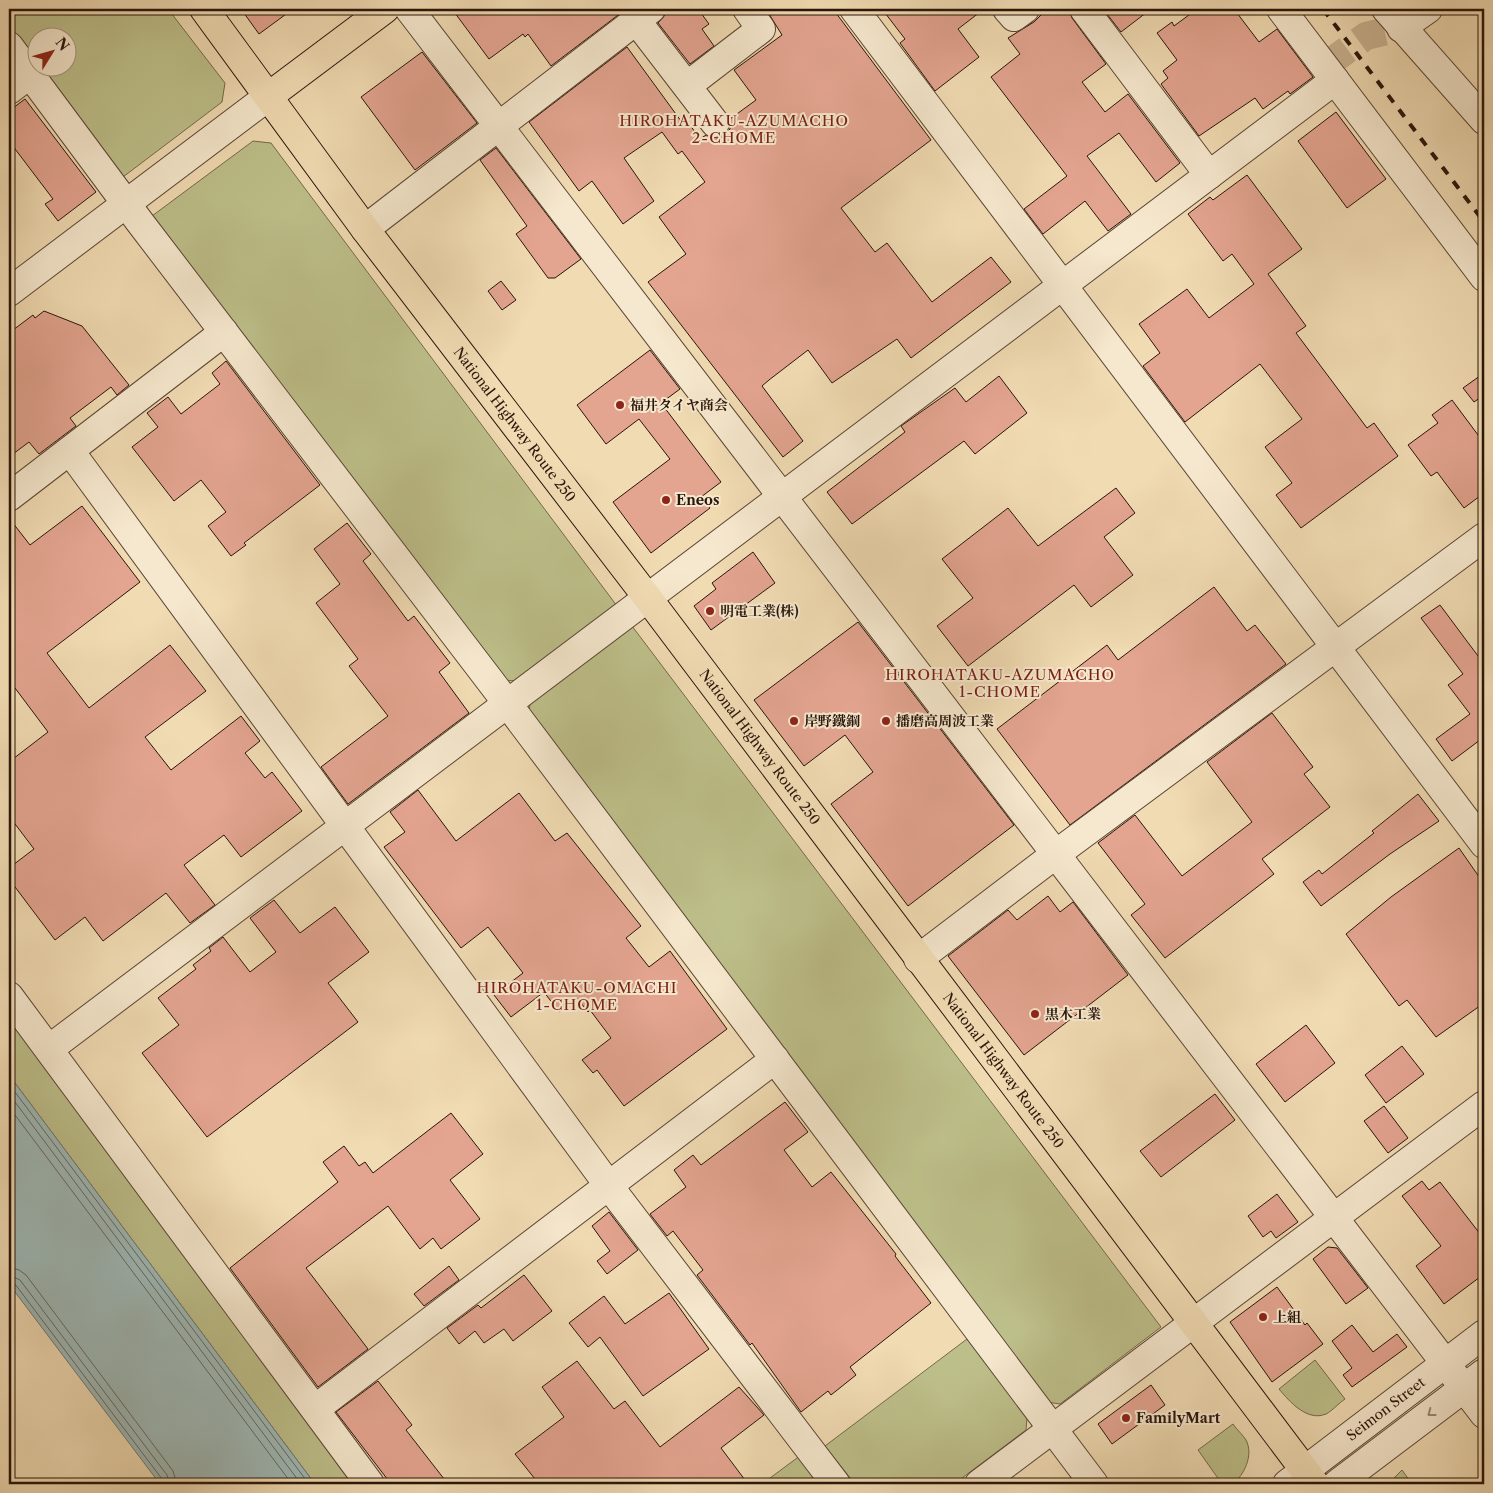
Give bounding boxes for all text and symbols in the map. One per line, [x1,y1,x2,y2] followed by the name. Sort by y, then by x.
[28,28,78,78] north arrow
[52,34,73,54] text: N
[619,111,849,147] district label: HIROHATAKU-AZUMACHO 2-CHOME
[450,344,580,506] street label: National Highway Route 250
[630,396,728,414] place label: 福井タイヤ商会
[614,399,626,411] marker: 福井タイヤ商会
[676,491,719,509] place label: Eneos
[660,494,672,506] marker: Eneos
[720,602,799,620] place label: 明電工業(株)
[704,605,716,617] marker: 明電工業(株)
[885,665,1115,701] district label: HIROHATAKU-AZUMACHO 1-CHOME
[696,666,824,828] street label: National Highway Route 250
[804,712,860,730] place label: 岸野鐵鋼
[896,712,994,730] place label: 播磨高周波工業
[788,715,800,727] marker: 岸野鐵鋼
[880,715,892,727] marker: 播磨高周波工業
[477,978,677,1014] district label: HIROHATAKU-OMACHI 1-CHOME
[939,989,1068,1152] street label: National Highway Route 250
[1045,1005,1101,1023] place label: 黒木工業
[1029,1008,1041,1020] marker: 黒木工業
[1273,1308,1302,1326] place label: 上組
[1257,1311,1269,1323] marker: 上組
[1343,1373,1429,1445] street label: Seimon Street
[1427,1407,1437,1416] one-way arrow
[1136,1409,1221,1427] place label: FamilyMart
[1120,1412,1132,1424] marker: FamilyMart

